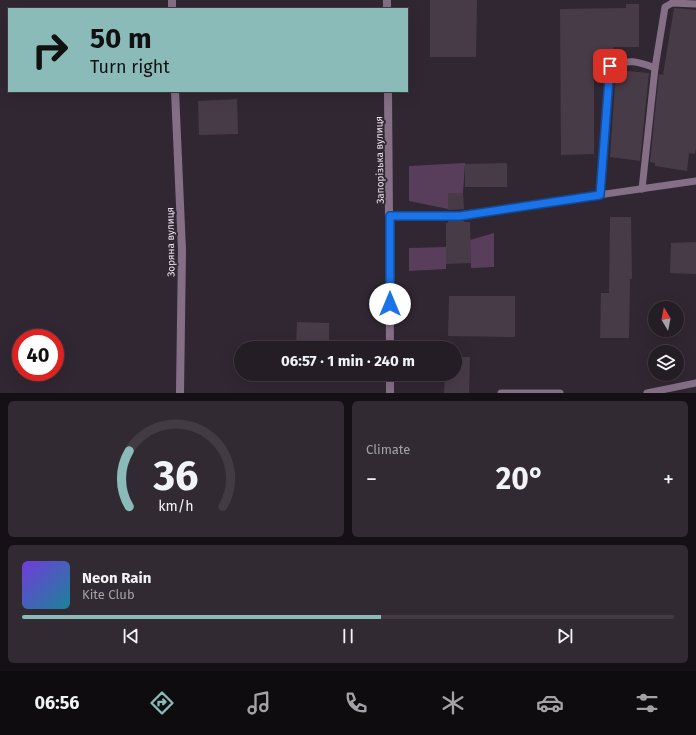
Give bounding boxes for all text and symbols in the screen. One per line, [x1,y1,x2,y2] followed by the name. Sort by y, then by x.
[90,22,152,55] text: 50 m
[24,24,76,76] icon: right
[593,49,627,83] pin
[599,55,621,77] icon: arrive
[90,56,170,78] text: Turn right
[372,116,387,204] street label: Запорізька вулиця
[164,207,178,277] street label: Зоряна вулиця
[369,283,411,325] position arrow
[648,301,684,337] north arrow
[648,301,684,381] map controls
[12,329,64,381] speed limit sign: 40
[648,345,684,381] button: layers
[281,352,415,370] text: 06:57 · 1 min · 240 m
[366,442,410,457] text: Climate
[152,451,199,501] text: 36
[496,461,544,497] text: 20°
[366,466,377,493] text: −
[663,466,674,493] text: +
[158,498,194,515] text: km/h
[82,569,151,587] text: Neon Rain
[82,587,135,602] text: Kite Club
[120,625,142,647] icon: previous
[337,625,359,647] icon: pause
[554,625,576,647] icon: next
[148,689,176,717] icon: directions
[245,689,273,717] icon: music
[342,689,370,717] icon: phone
[439,689,467,717] icon: climate
[536,689,564,717] icon: car
[633,689,661,717] icon: filters
[35,692,79,714] text: 06:56

